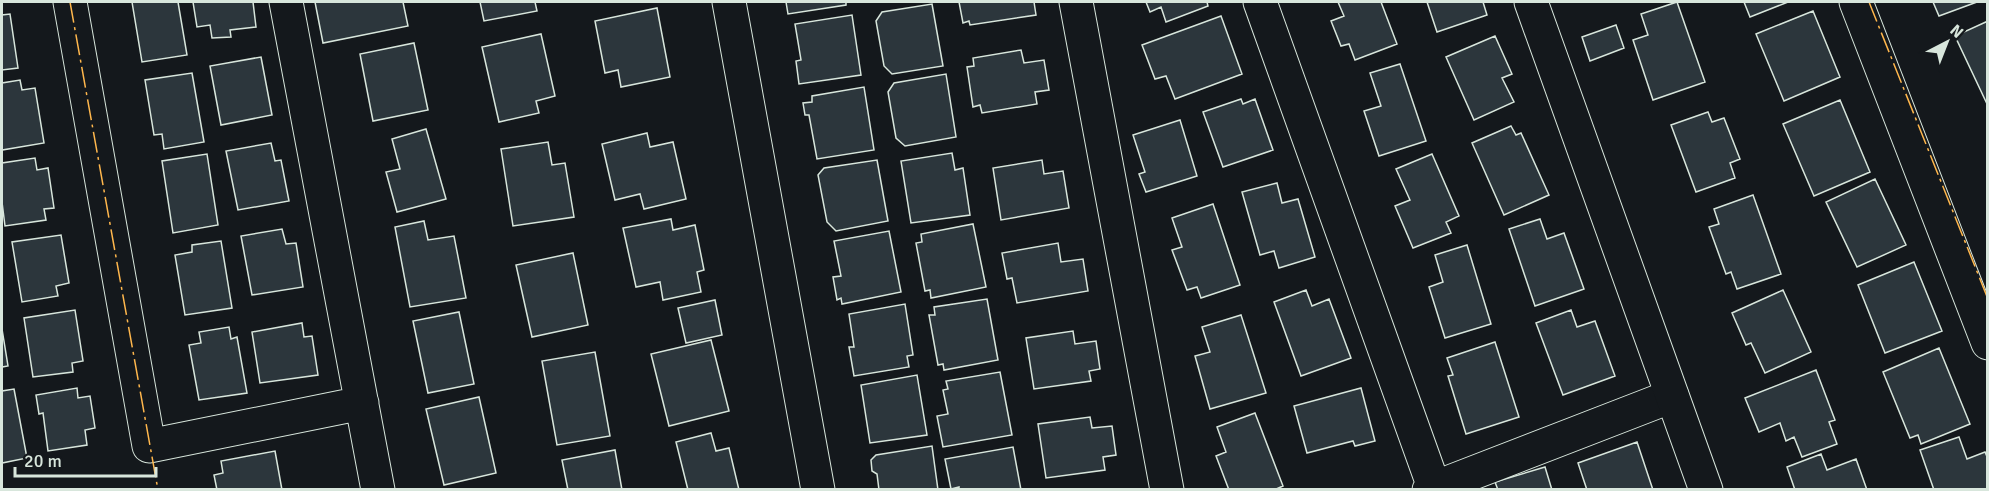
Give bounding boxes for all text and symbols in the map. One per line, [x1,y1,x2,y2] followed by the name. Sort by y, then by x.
[1917,12,1977,72] north arrow
[1946,20,1967,43] text: N
[15,440,156,478] scale bar
[24,450,62,472] text: 20 m

